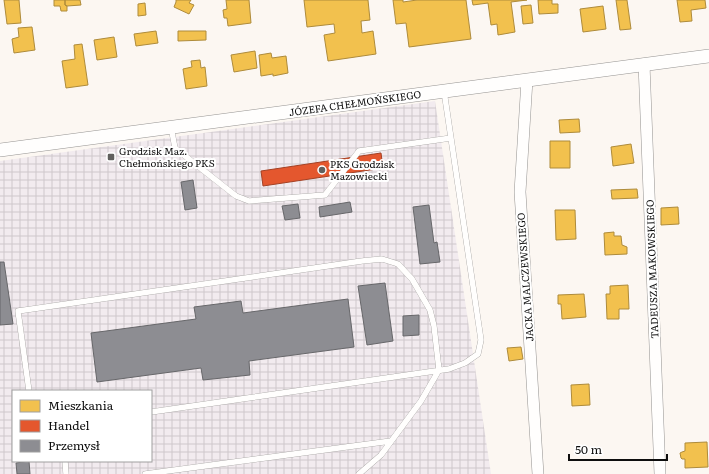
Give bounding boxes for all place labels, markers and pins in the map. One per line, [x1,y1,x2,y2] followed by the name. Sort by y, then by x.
[119,143,215,170] place label: Grodzisk Maz. Chełmońskiego PKS
[106,152,116,162] marker: Grodzisk Maz. Chełmońskiego PKS
[330,156,395,183] place label: PKS Grodzisk Mazowiecki
[317,165,327,175] marker: PKS Grodzisk Mazowiecki

